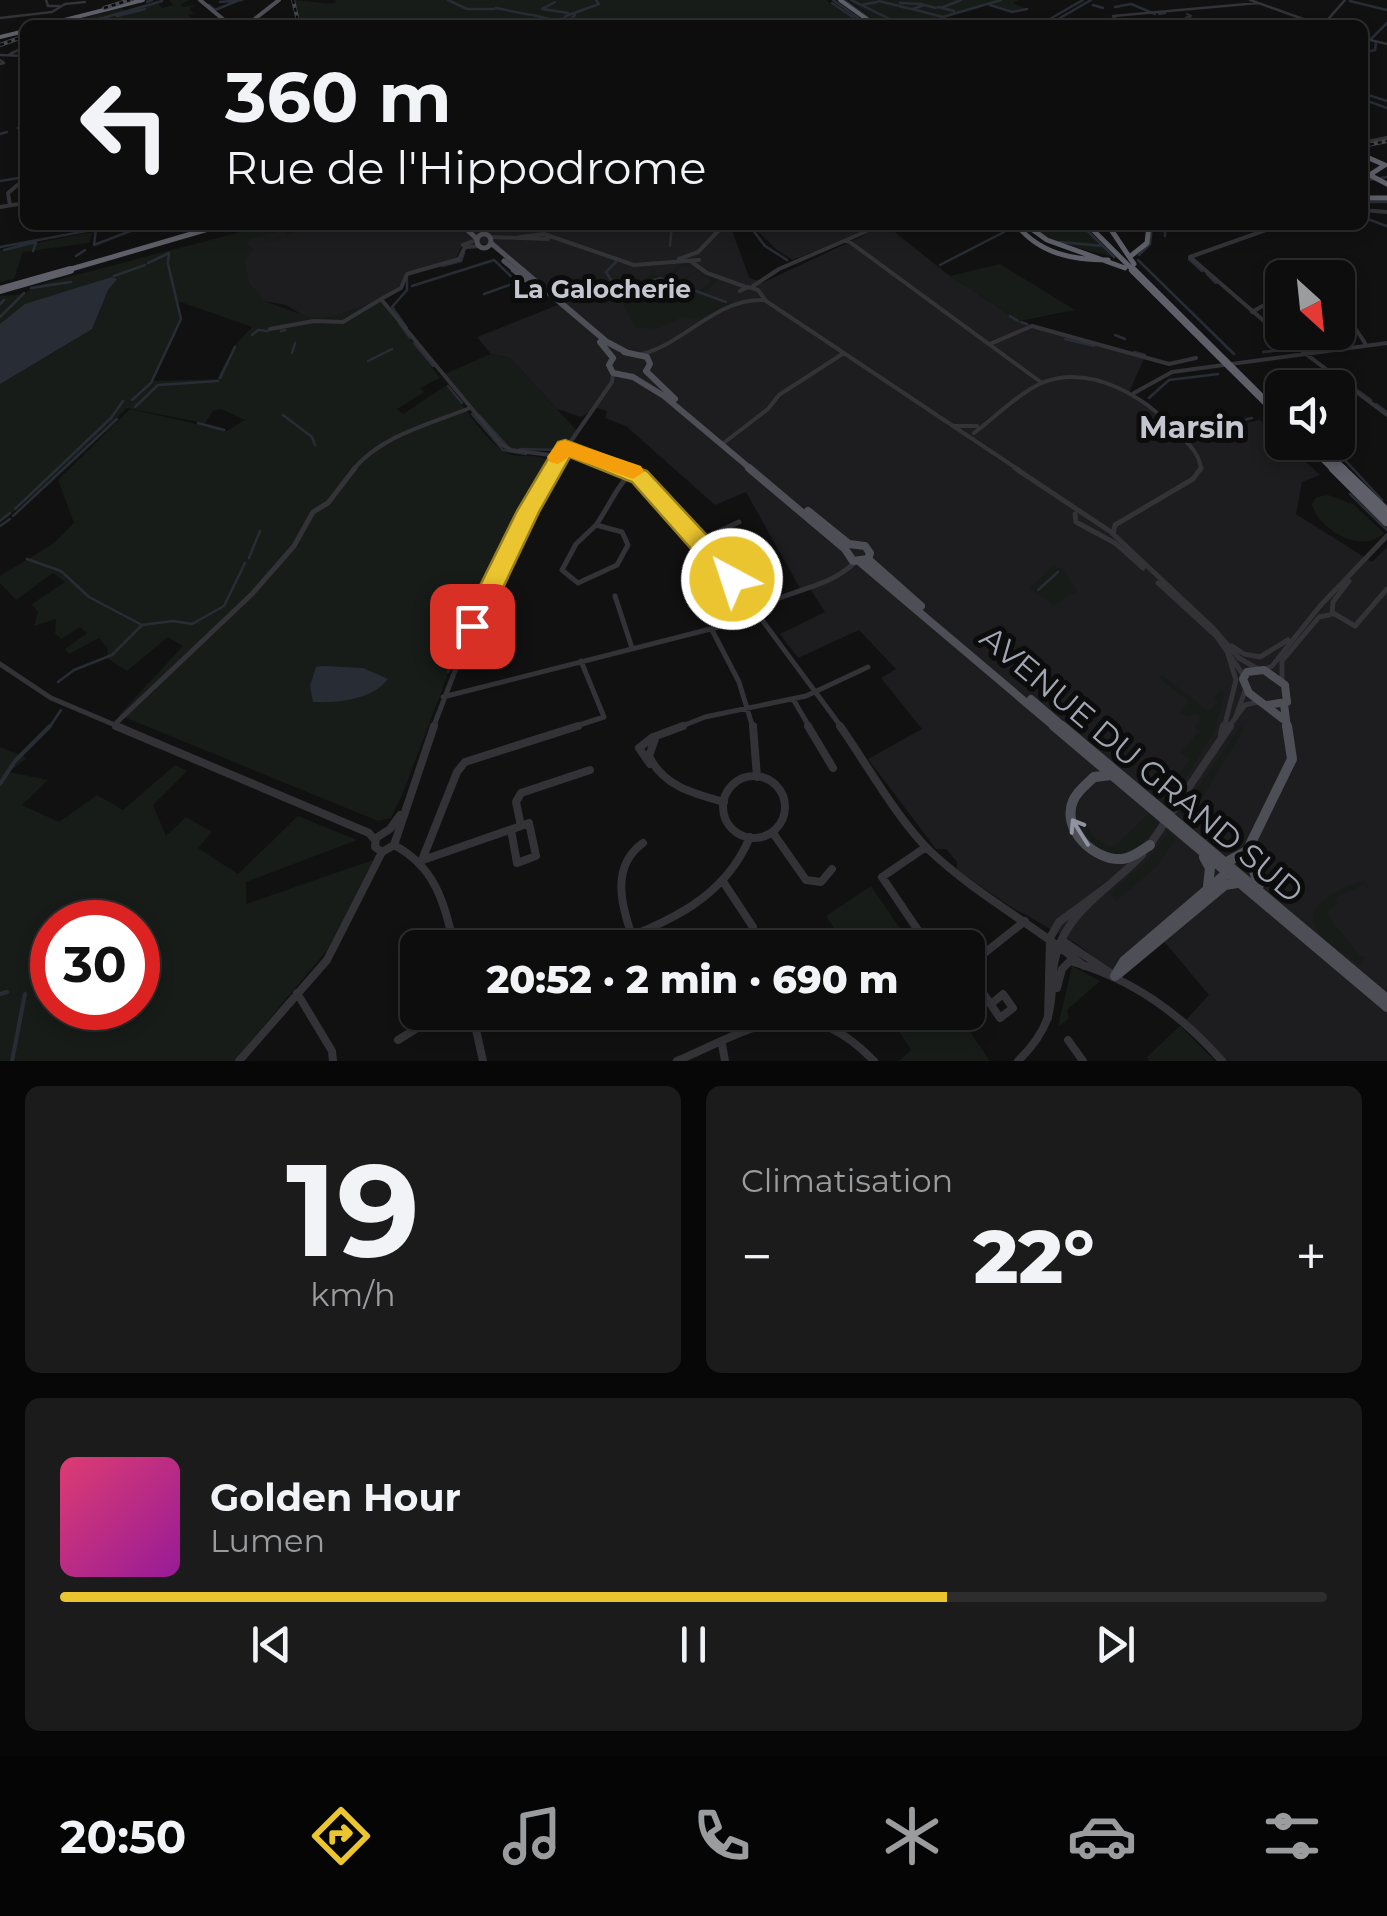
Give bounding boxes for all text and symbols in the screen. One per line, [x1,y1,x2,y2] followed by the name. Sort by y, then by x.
[225,54,452,140] text: 360 m
[60,60,190,190] icon: left
[225,140,706,195] text: Rue de l'Hippodrome
[1265,260,1355,350] north arrow
[1265,260,1355,460] map controls
[513,274,691,304] district label: La Galocherie
[1265,370,1355,460] button: sound
[1139,409,1245,446] district label: Marsin
[680,527,784,631] position arrow
[430,584,515,669] pin
[445,599,500,654] icon: arrive
[973,617,1311,911] street label: AVENUE DU GRAND SUD
[1070,819,1090,847] one-way arrow
[30,900,160,1030] speed limit sign: 30
[487,956,898,1003] text: 20:52 · 2 min · 690 m
[286,1130,420,1289] text: 19
[741,1161,953,1200] text: Climatisation
[973,1210,1095,1302] text: 22°
[741,1223,773,1290] text: −
[1295,1223,1327,1290] text: +
[310,1275,396,1314] text: km/h
[210,1474,461,1521] text: Golden Hour
[210,1521,325,1560] text: Lumen
[244,1617,299,1672] icon: previous
[666,1617,721,1672] icon: pause
[1088,1617,1143,1672] icon: next
[306,1801,376,1871] icon: directions
[497,1801,567,1871] icon: music
[687,1801,757,1871] icon: phone
[877,1801,947,1871] icon: climate
[1067,1801,1137,1871] icon: car
[1257,1801,1327,1871] icon: filters
[60,1809,186,1864] text: 20:50

